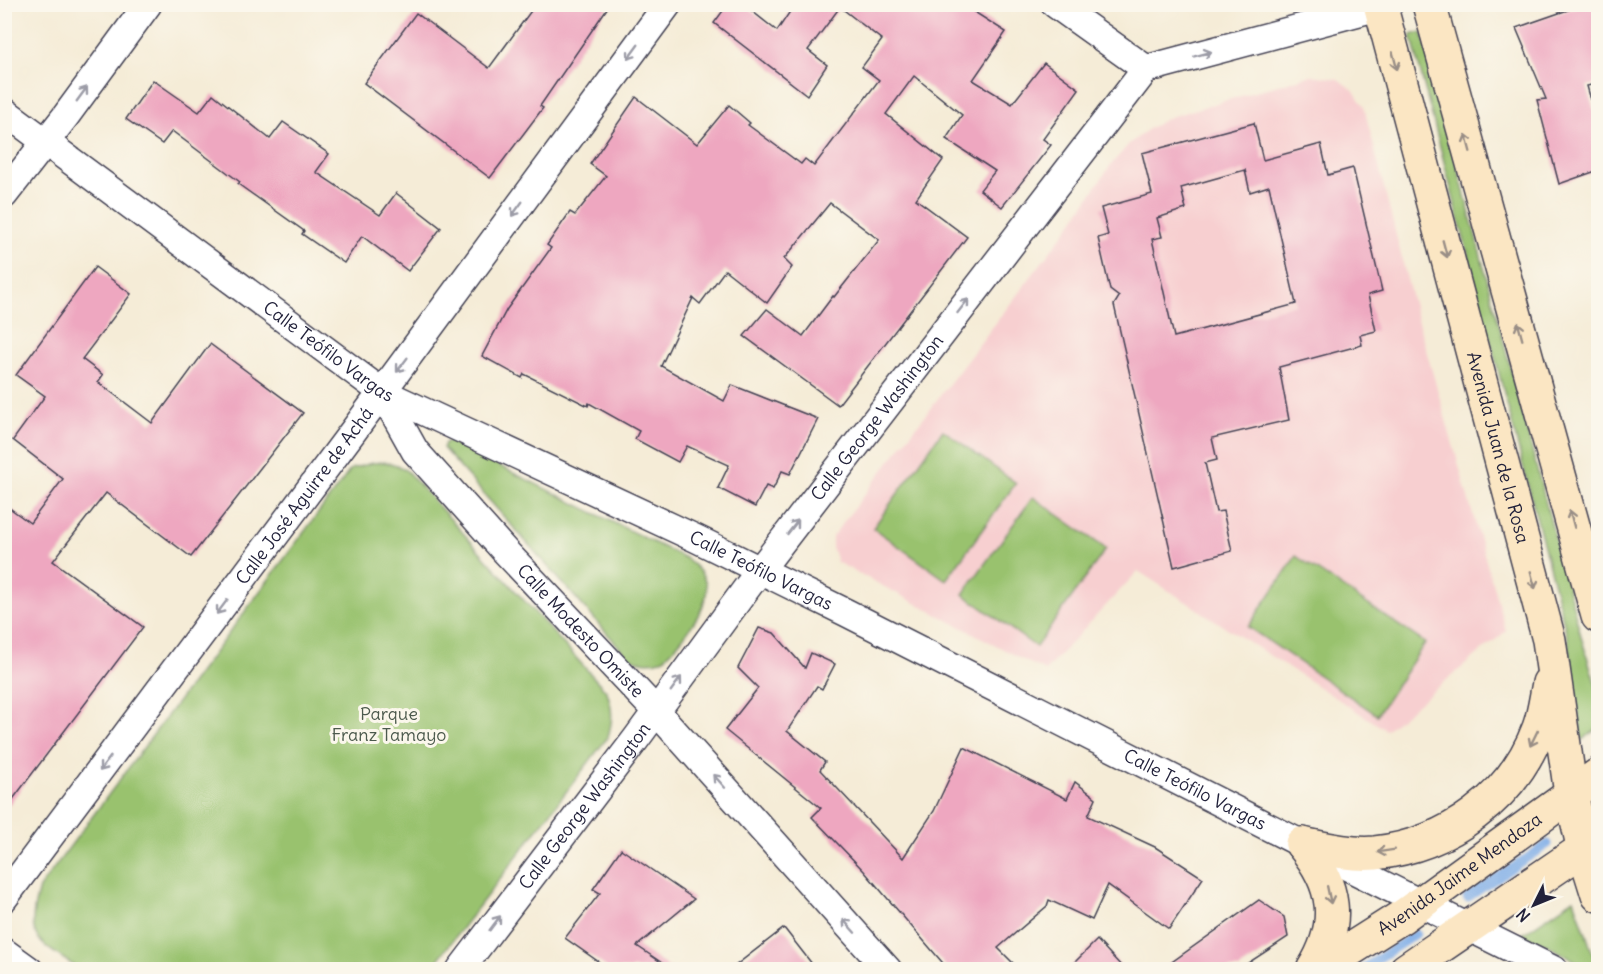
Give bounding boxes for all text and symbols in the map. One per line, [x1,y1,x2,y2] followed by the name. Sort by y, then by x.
[627,43,639,59] one-way arrow
[1193,47,1212,59] one-way arrow
[1390,51,1402,70] one-way arrow
[75,87,88,103] one-way arrow
[1461,134,1473,153] one-way arrow
[511,200,524,216] one-way arrow
[1440,240,1452,259] one-way arrow
[259,296,397,407] street label: Calle Teófilo Vargas
[957,299,969,315] one-way arrow
[1513,322,1525,341] one-way arrow
[805,330,948,505] street label: Calle George Washington
[1462,349,1535,546] street label: Avenida Juan de la Rosa
[395,357,408,373] one-way arrow
[230,402,378,589] street label: Calle José Aguirre de Achá
[1565,510,1577,529] one-way arrow
[786,520,799,536] one-way arrow
[686,525,837,615] street label: Calle Teófilo Vargas
[512,559,649,702] street label: Calle Modesto Omiste
[1528,570,1539,589] one-way arrow
[215,599,228,615] one-way arrow
[670,676,682,692] one-way arrow
[331,702,447,746] park label: Parque Franz Tamayo
[514,718,655,894] street label: Calle George Washington
[1528,728,1539,746] one-way arrow
[1120,743,1270,835] street label: Calle Teófilo Vargas
[99,755,111,771] one-way arrow
[712,774,726,789] one-way arrow
[1373,807,1546,940] street label: Avenida Jaime Mendoza
[1377,845,1397,856] one-way arrow
[1504,875,1564,935] north arrow
[1324,885,1335,905] one-way arrow
[1512,904,1534,926] text: N
[489,915,502,931] one-way arrow
[842,919,856,934] one-way arrow

